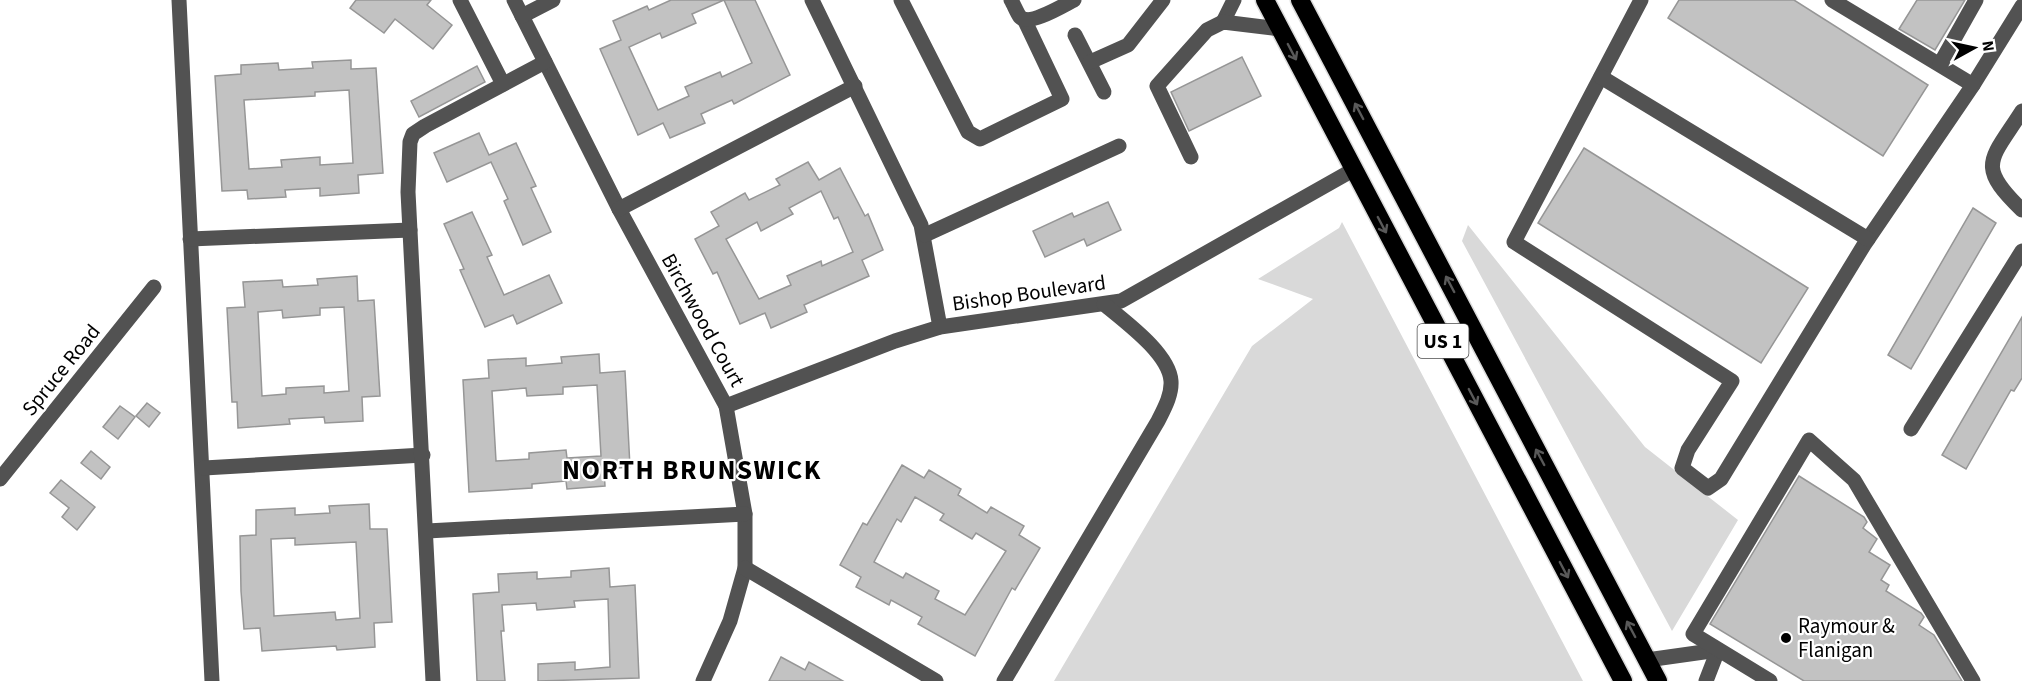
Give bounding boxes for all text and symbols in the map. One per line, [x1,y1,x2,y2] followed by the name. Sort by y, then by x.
[1944,18,2004,78] north arrow
[1976,39,1999,53] text: N
[1286,43,1298,60] one-way arrow
[1353,103,1364,121] one-way arrow
[1377,215,1388,233] one-way arrow
[654,248,752,392] street label: Birchwood Court
[950,267,1108,319] street label: Bishop Boulevard
[1444,276,1456,293] one-way arrow
[15,318,107,422] street label: Spruce Road
[1418,324,1468,358] road number: US 1
[1468,388,1479,406] one-way arrow
[1534,448,1546,466] one-way arrow
[562,451,822,490] district label: NORTH BRUNSWICK
[1559,560,1570,578] one-way arrow
[1798,611,1895,665] place label: Raymour & Flanigan
[1625,621,1636,639] one-way arrow
[1779,631,1793,645] marker: Raymour & Flanigan

